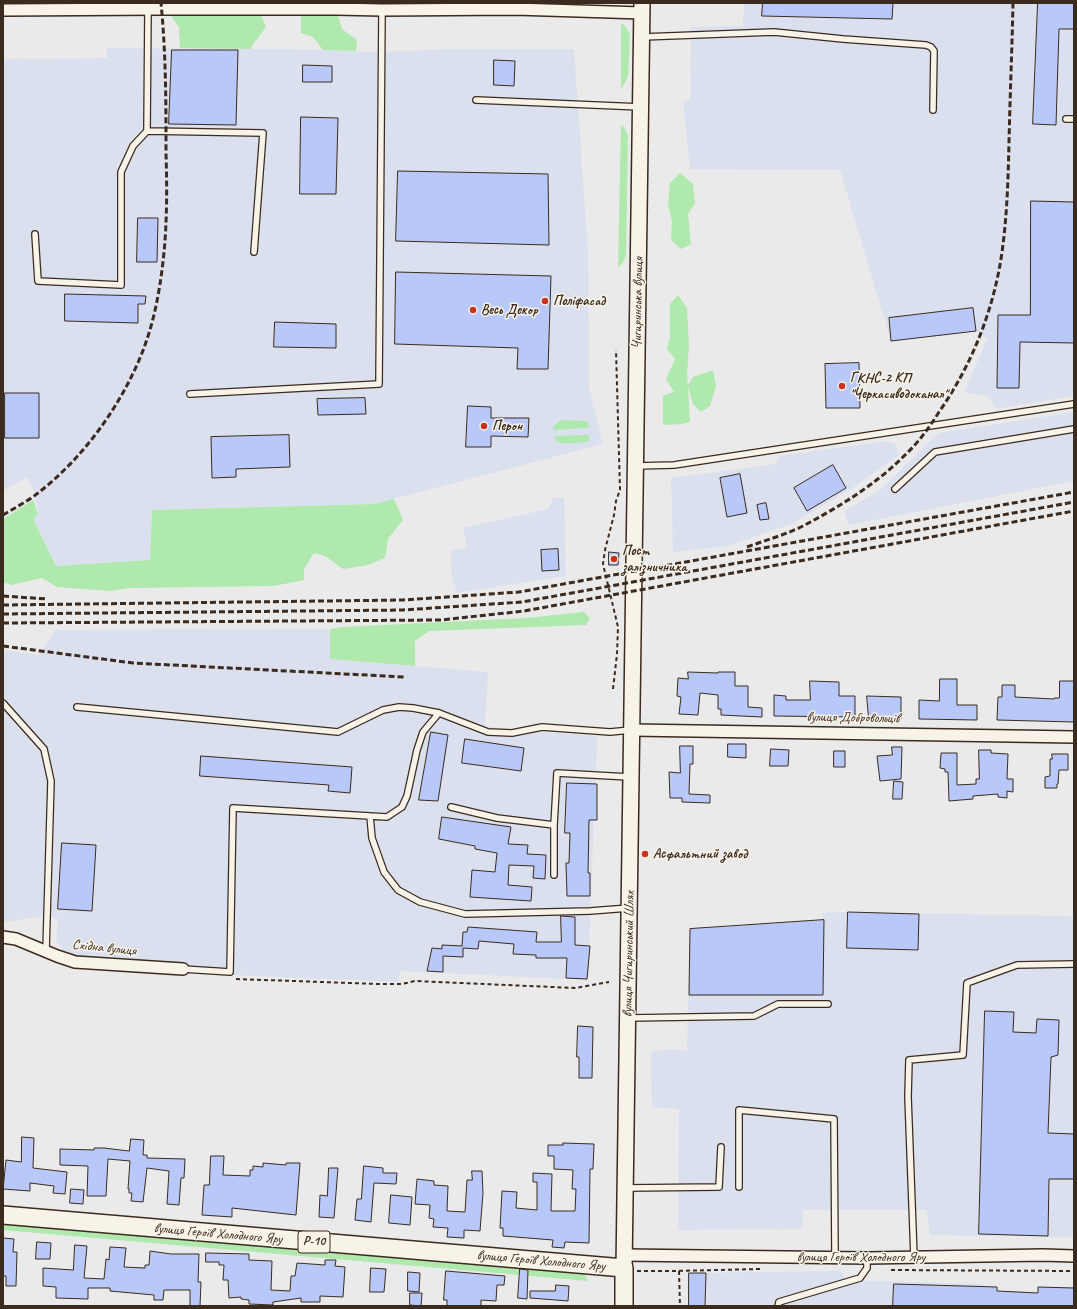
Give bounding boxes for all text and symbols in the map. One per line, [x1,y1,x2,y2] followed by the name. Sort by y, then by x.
[629,257,647,349] street label: Чигиринська вулиця
[553,293,605,309] place label: Поліфасад
[540,296,550,306] marker: Поліфасад
[481,302,538,318] place label: Весь Декор
[468,305,478,315] marker: Весь Декор
[850,370,947,402] place label: ГКНС-2 КП "Черкасиводоканал"
[837,381,847,391] marker: ГКНС-2 КП "Черкасиводоканал"
[492,418,522,434] place label: Перон
[479,421,489,431] marker: Перон
[622,543,687,576] place label: Пост залізничника
[609,554,619,564] marker: Пост залізничника
[806,709,900,727] street label: вулиця Добровольців
[653,846,748,862] place label: Асфальтний завод
[640,849,650,859] marker: Асфальтний завод
[619,891,639,1017] street label: вулиця Чигиринський Шлях
[71,936,137,960] street label: Східна вулиця
[153,1220,283,1248] street label: вулиця Героїв Холодного Яру
[298,1231,330,1253] road number: Р-10
[476,1247,606,1275] street label: вулиця Героїв Холодного Яру
[797,1249,925,1265] street label: вулиця Героїв Холодного Яру

